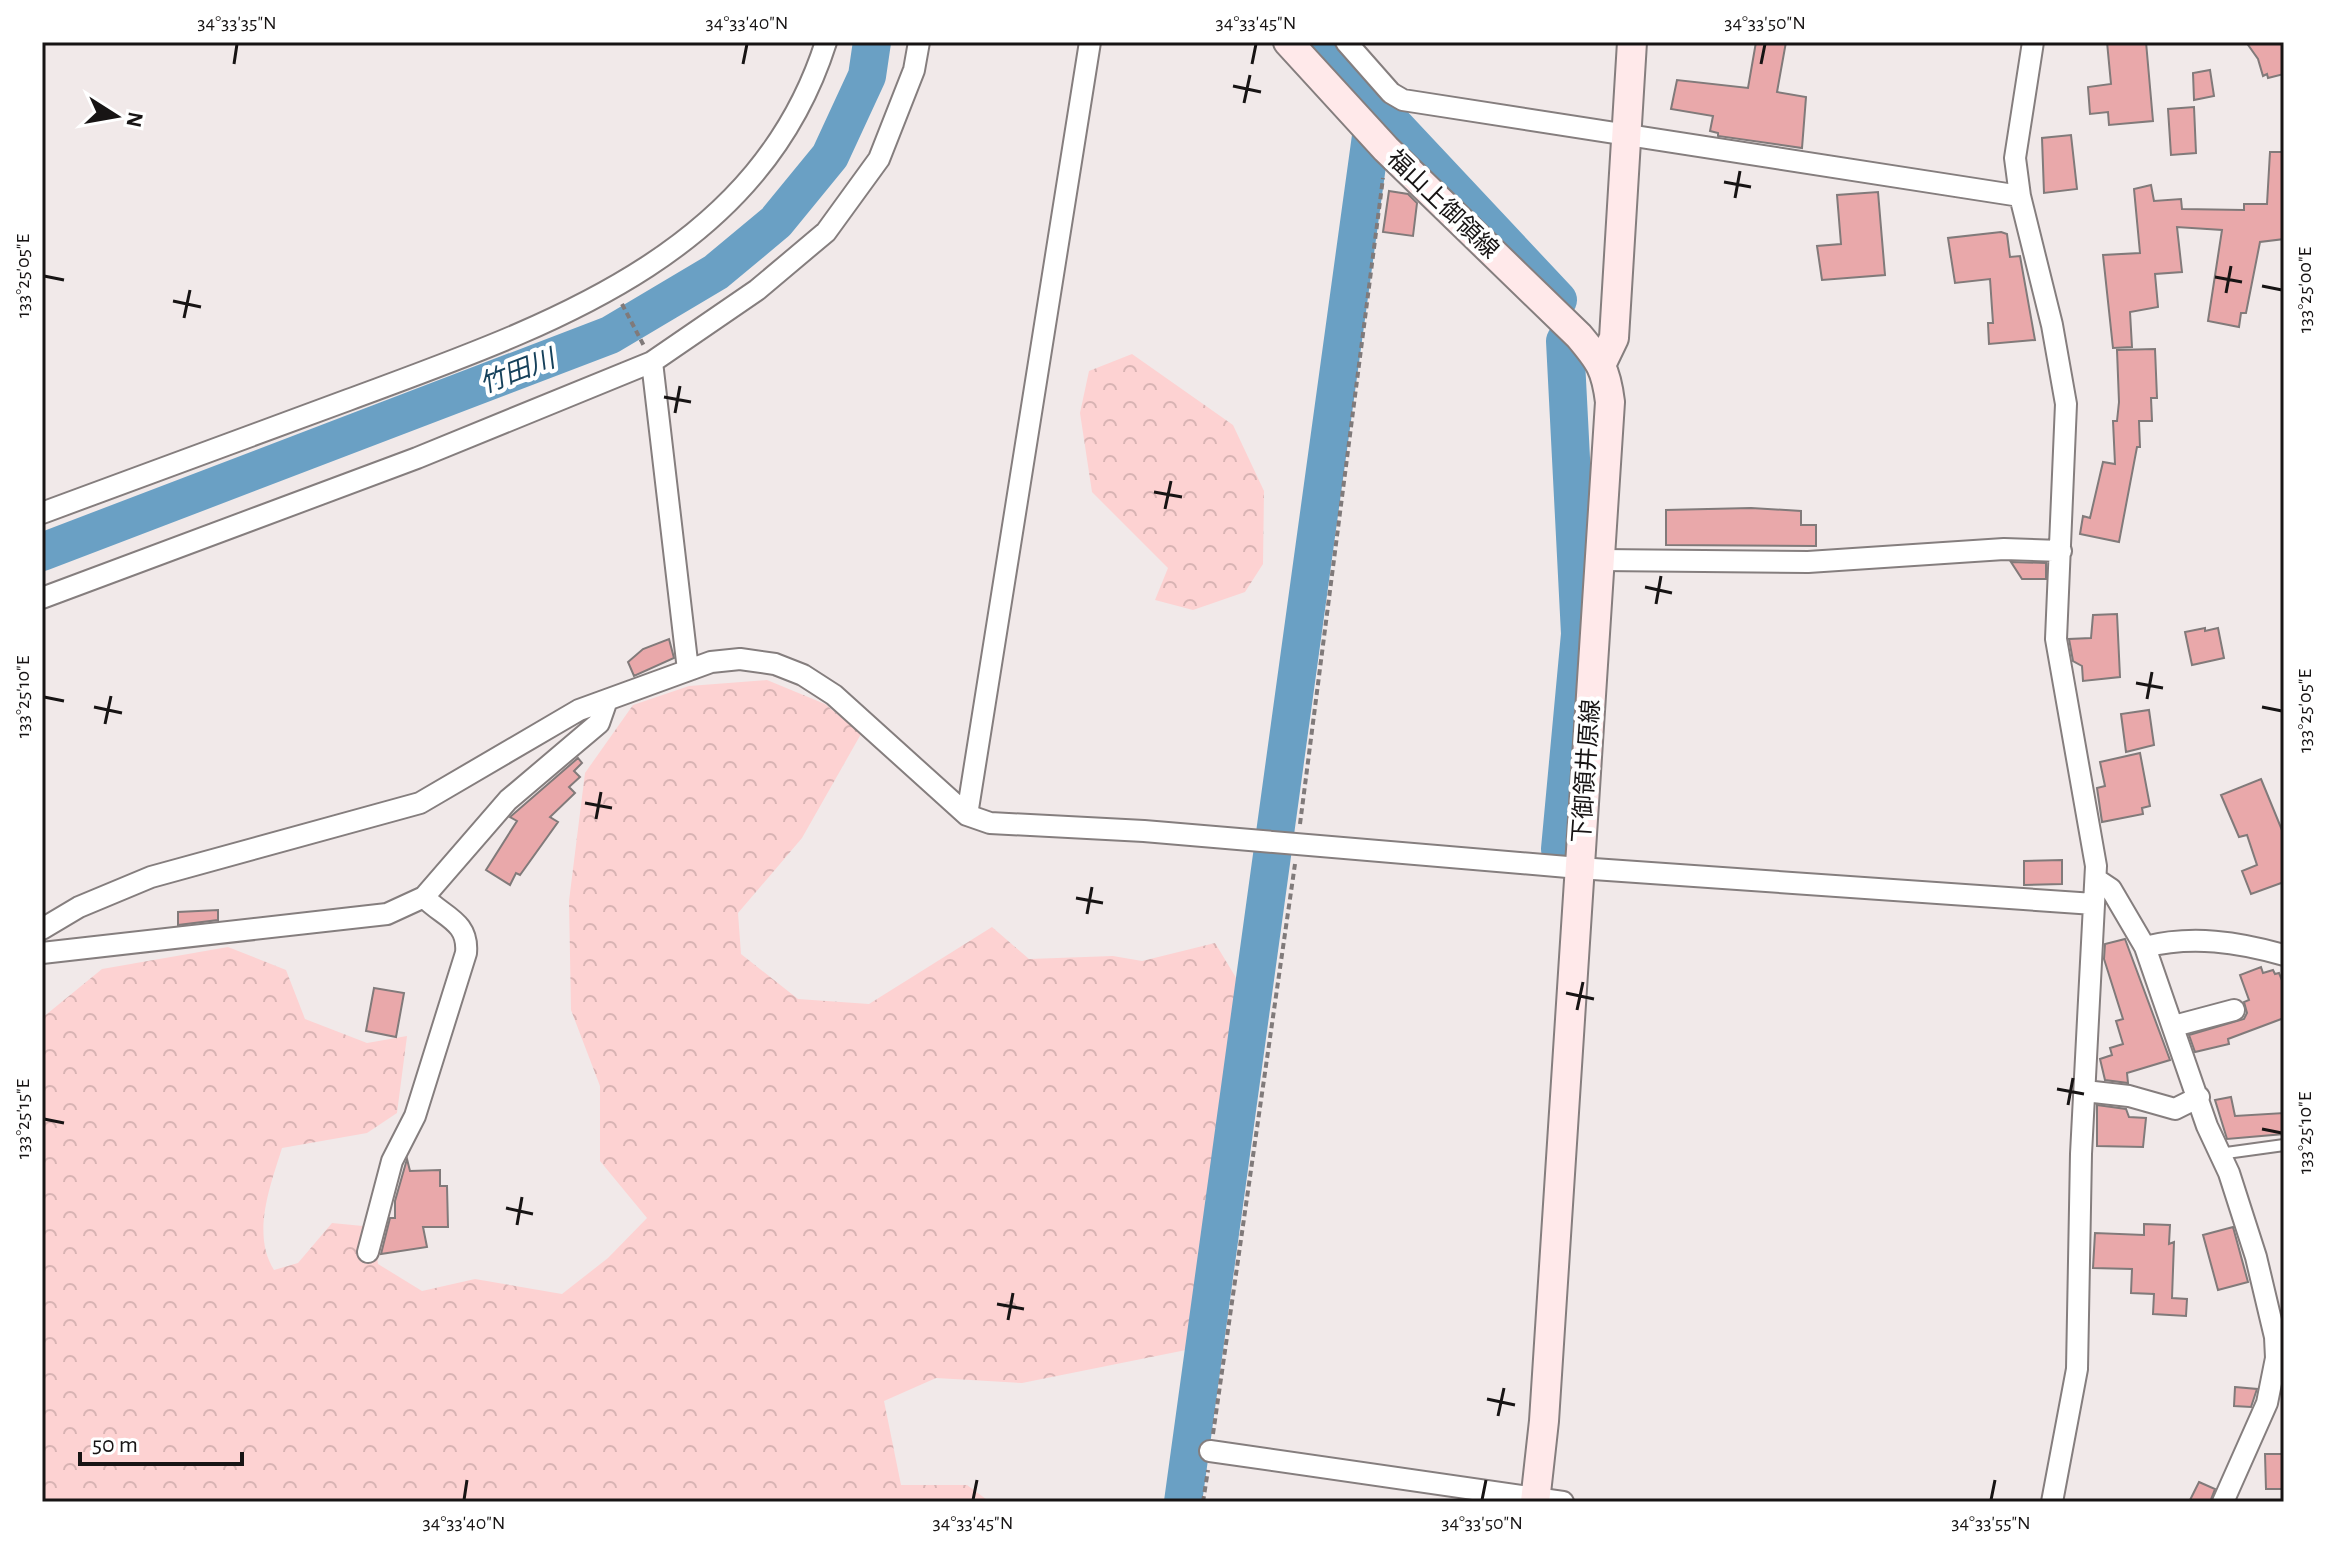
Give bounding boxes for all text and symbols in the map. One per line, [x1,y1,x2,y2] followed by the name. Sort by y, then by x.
[197,13,277,33] text: 34°33'35"N
[706,13,788,33] text: 34°33'40"N
[1216,13,1296,33] text: 34°33'45"N
[1724,13,1806,33] text: 34°33'50"N
[76,76,156,156] north arrow
[122,110,147,129] text: N
[1382,145,1504,263] street label: 福山上御領線
[13,234,33,318] text: 133°25'05"E
[2295,246,2315,333] text: 133°25'00"E
[476,344,561,398] water label: 竹田川
[13,655,33,738] text: 133°25'10"E
[2295,669,2315,753] text: 133°25'05"E
[1568,698,1604,844] street label: 下御領井原線
[13,1078,33,1159] text: 133°25'15"E
[2295,1091,2315,1174] text: 133°25'10"E
[80,1416,242,1466] scale bar
[92,1433,138,1457] text: 50 m
[423,1513,505,1533] text: 34°33'40"N
[933,1513,1013,1533] text: 34°33'45"N
[1441,1513,1523,1533] text: 34°33'50"N
[1951,1513,2031,1533] text: 34°33'55"N

